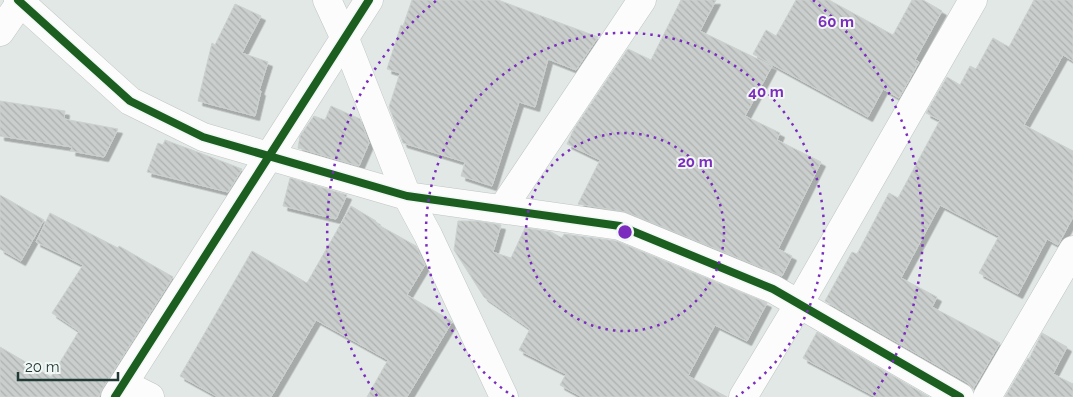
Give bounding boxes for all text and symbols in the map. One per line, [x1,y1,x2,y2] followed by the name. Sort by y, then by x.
[818,13,854,31] text: 60 m
[748,83,784,101] text: 40 m
[677,153,713,171] text: 20 m
[616,223,634,241] centre of rings
[18,350,118,382] scale bar
[25,358,60,376] text: 20 m

